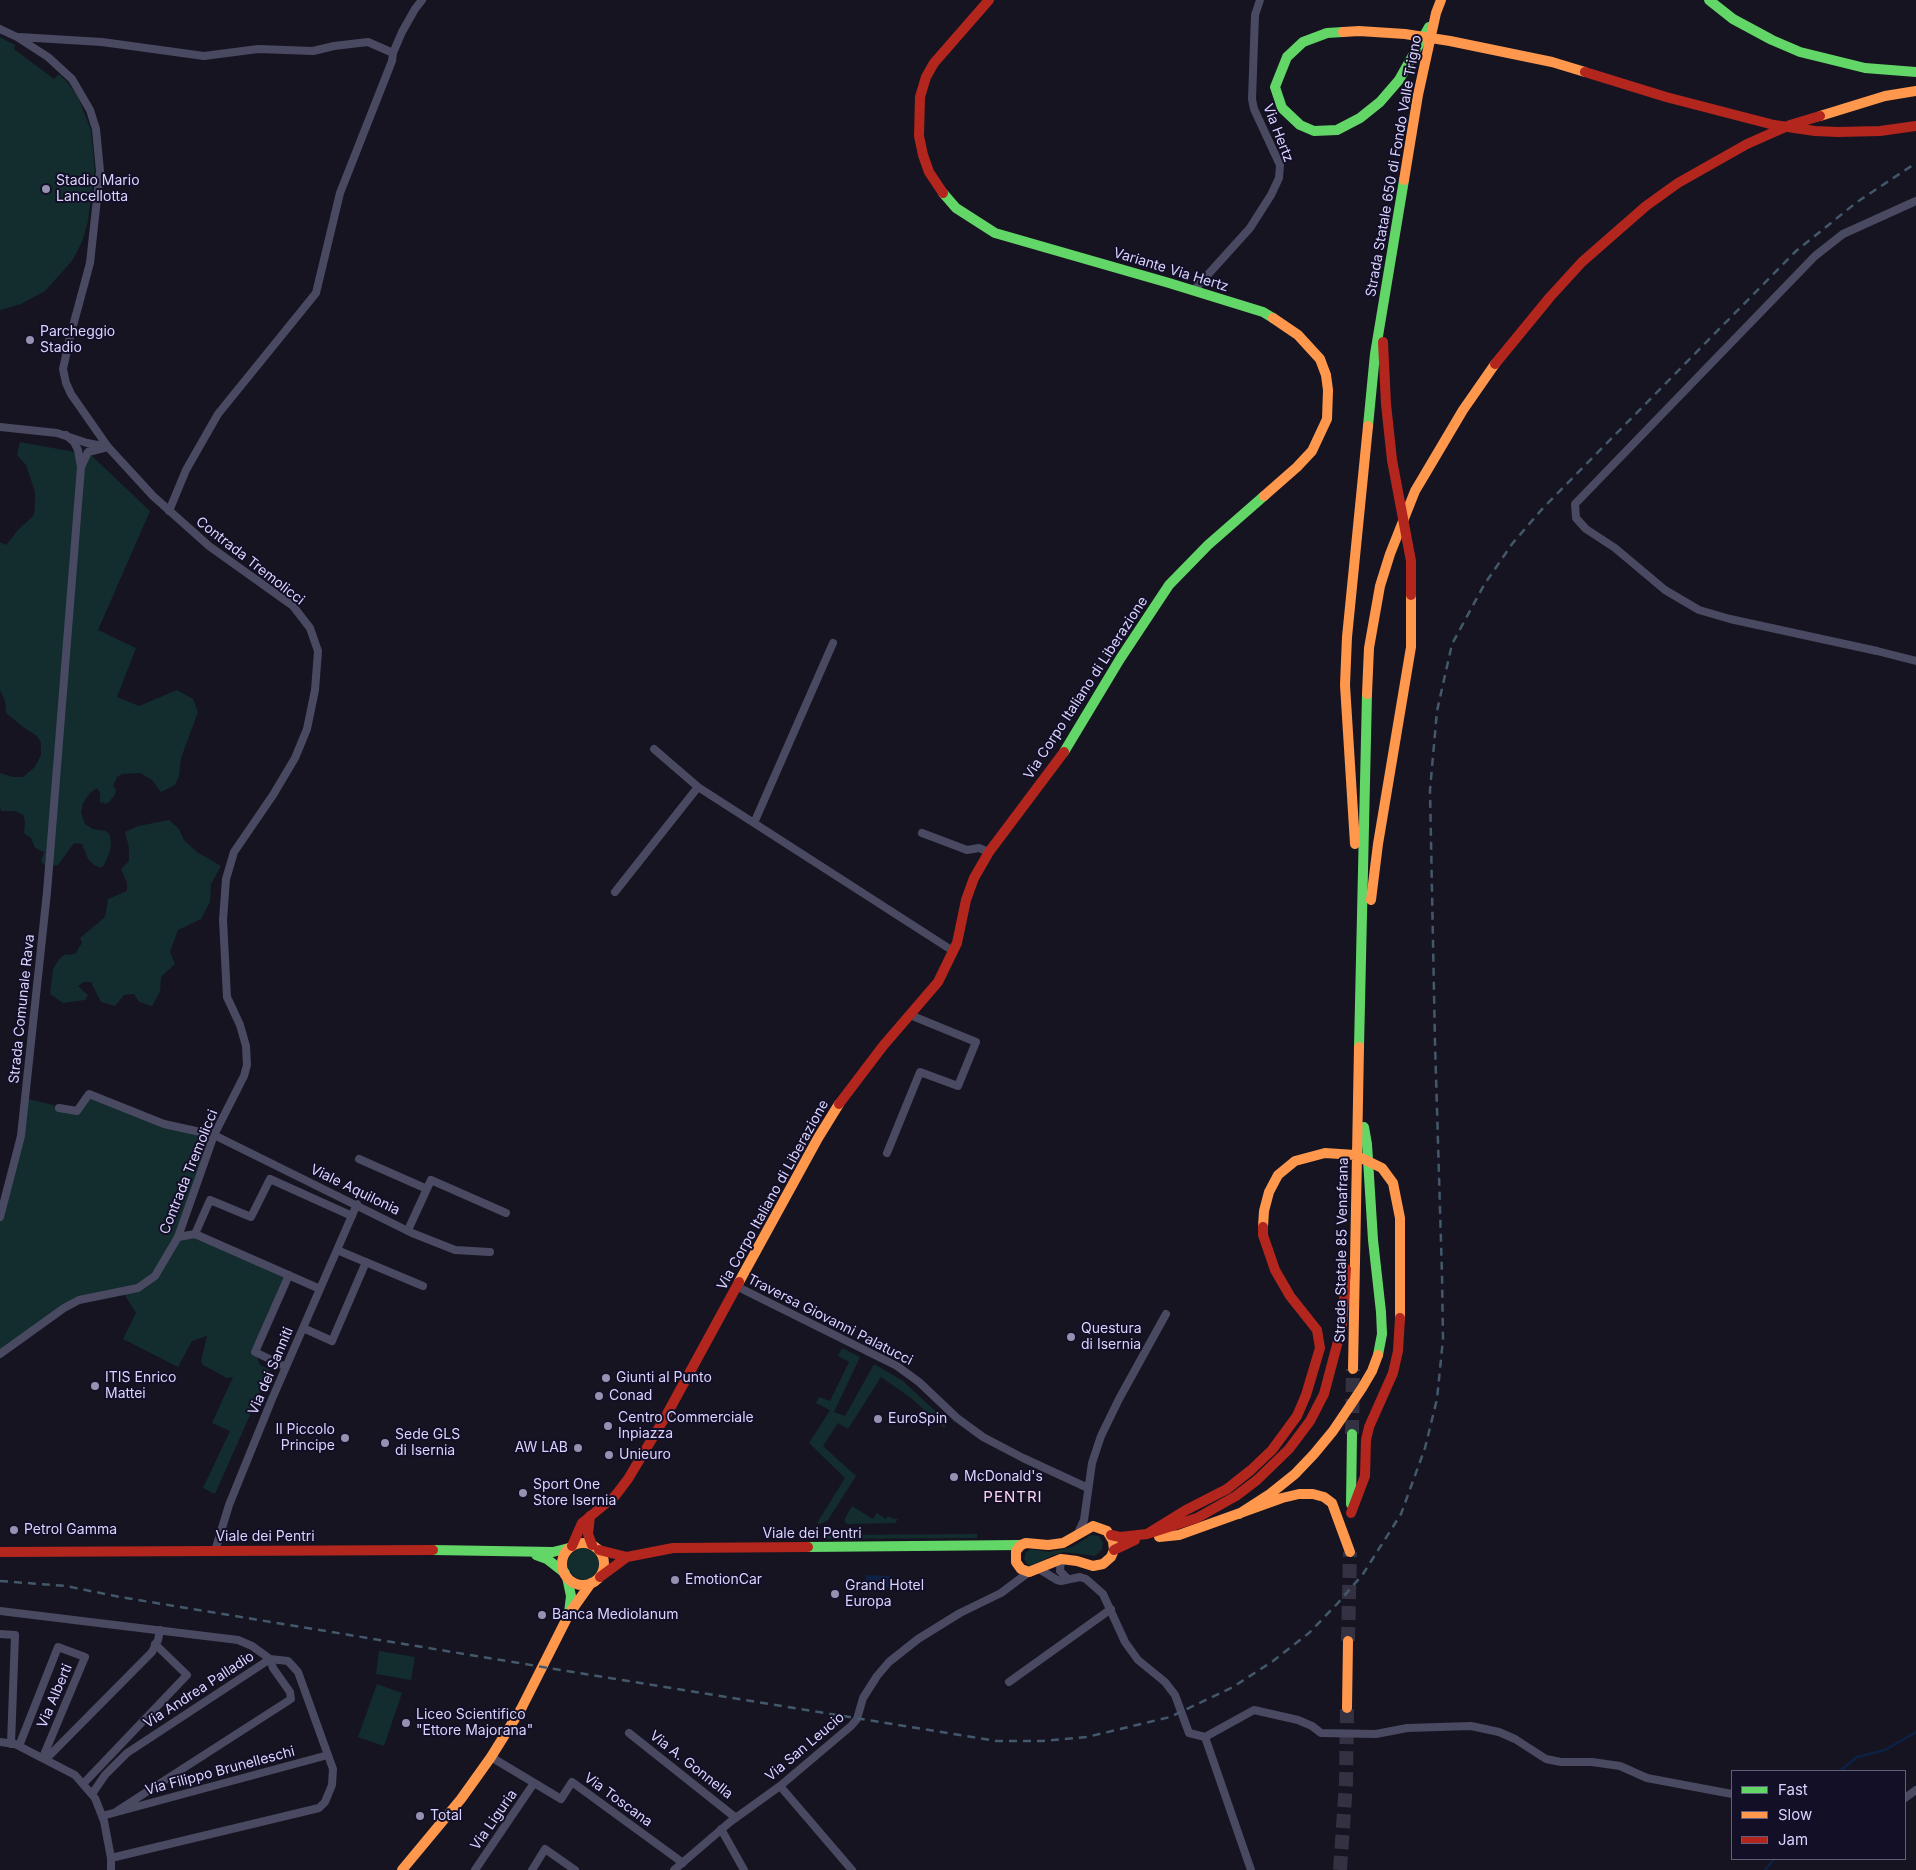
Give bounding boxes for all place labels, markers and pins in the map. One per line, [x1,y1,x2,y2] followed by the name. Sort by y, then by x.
[56,173,140,206] place label: Stadio Mario Lancellotta
[40,183,52,195] marker: Stadio Mario Lancellotta
[40,324,115,357] place label: Parcheggio Stadio
[24,334,36,346] marker: Parcheggio Stadio
[1081,1321,1142,1354] place label: Questura di Isernia
[1065,1331,1077,1343] marker: Questura di Isernia
[105,1370,176,1402] place label: ITIS Enrico Mattei
[616,1370,712,1386] place label: Giunti al Punto
[600,1372,612,1384] marker: Giunti al Punto
[89,1380,101,1392] marker: ITIS Enrico Mattei
[609,1388,652,1404] place label: Conad
[593,1390,605,1402] marker: Conad
[618,1410,754,1442] place label: Centro Commerciale Inpiazza
[888,1411,947,1427] place label: EuroSpin
[872,1413,884,1425] marker: EuroSpin
[602,1420,614,1432] marker: Centro Commerciale Inpiazza
[275,1422,335,1454] place label: Il Piccolo Principe
[395,1427,460,1460] place label: Sede GLS di Isernia
[339,1432,351,1444] marker: Il Piccolo Principe
[379,1437,391,1449] marker: Sede GLS di Isernia
[515,1440,568,1456] place label: AW LAB
[572,1442,584,1454] marker: AW LAB
[619,1447,671,1463] place label: Unieuro
[603,1449,615,1461] marker: Unieuro
[964,1469,1043,1485] place label: McDonald's
[948,1471,960,1483] marker: McDonald's
[533,1477,616,1510] place label: Sport One Store Isernia
[517,1487,529,1499] marker: Sport One Store Isernia
[24,1522,117,1538] place label: Petrol Gamma
[8,1524,20,1536] marker: Petrol Gamma
[685,1572,762,1588] place label: EmotionCar
[669,1574,681,1586] marker: EmotionCar
[845,1578,924,1610] place label: Grand Hotel Europa
[829,1588,841,1600] marker: Grand Hotel Europa
[552,1607,678,1623] place label: Banca Mediolanum
[536,1609,548,1621] marker: Banca Mediolanum
[416,1707,533,1740] place label: Liceo Scientifico "Ettore Majorana"
[400,1717,412,1729] marker: Liceo Scientifico "Ettore Majorana"
[430,1808,462,1824] place label: Total
[414,1810,426,1822] marker: Total

